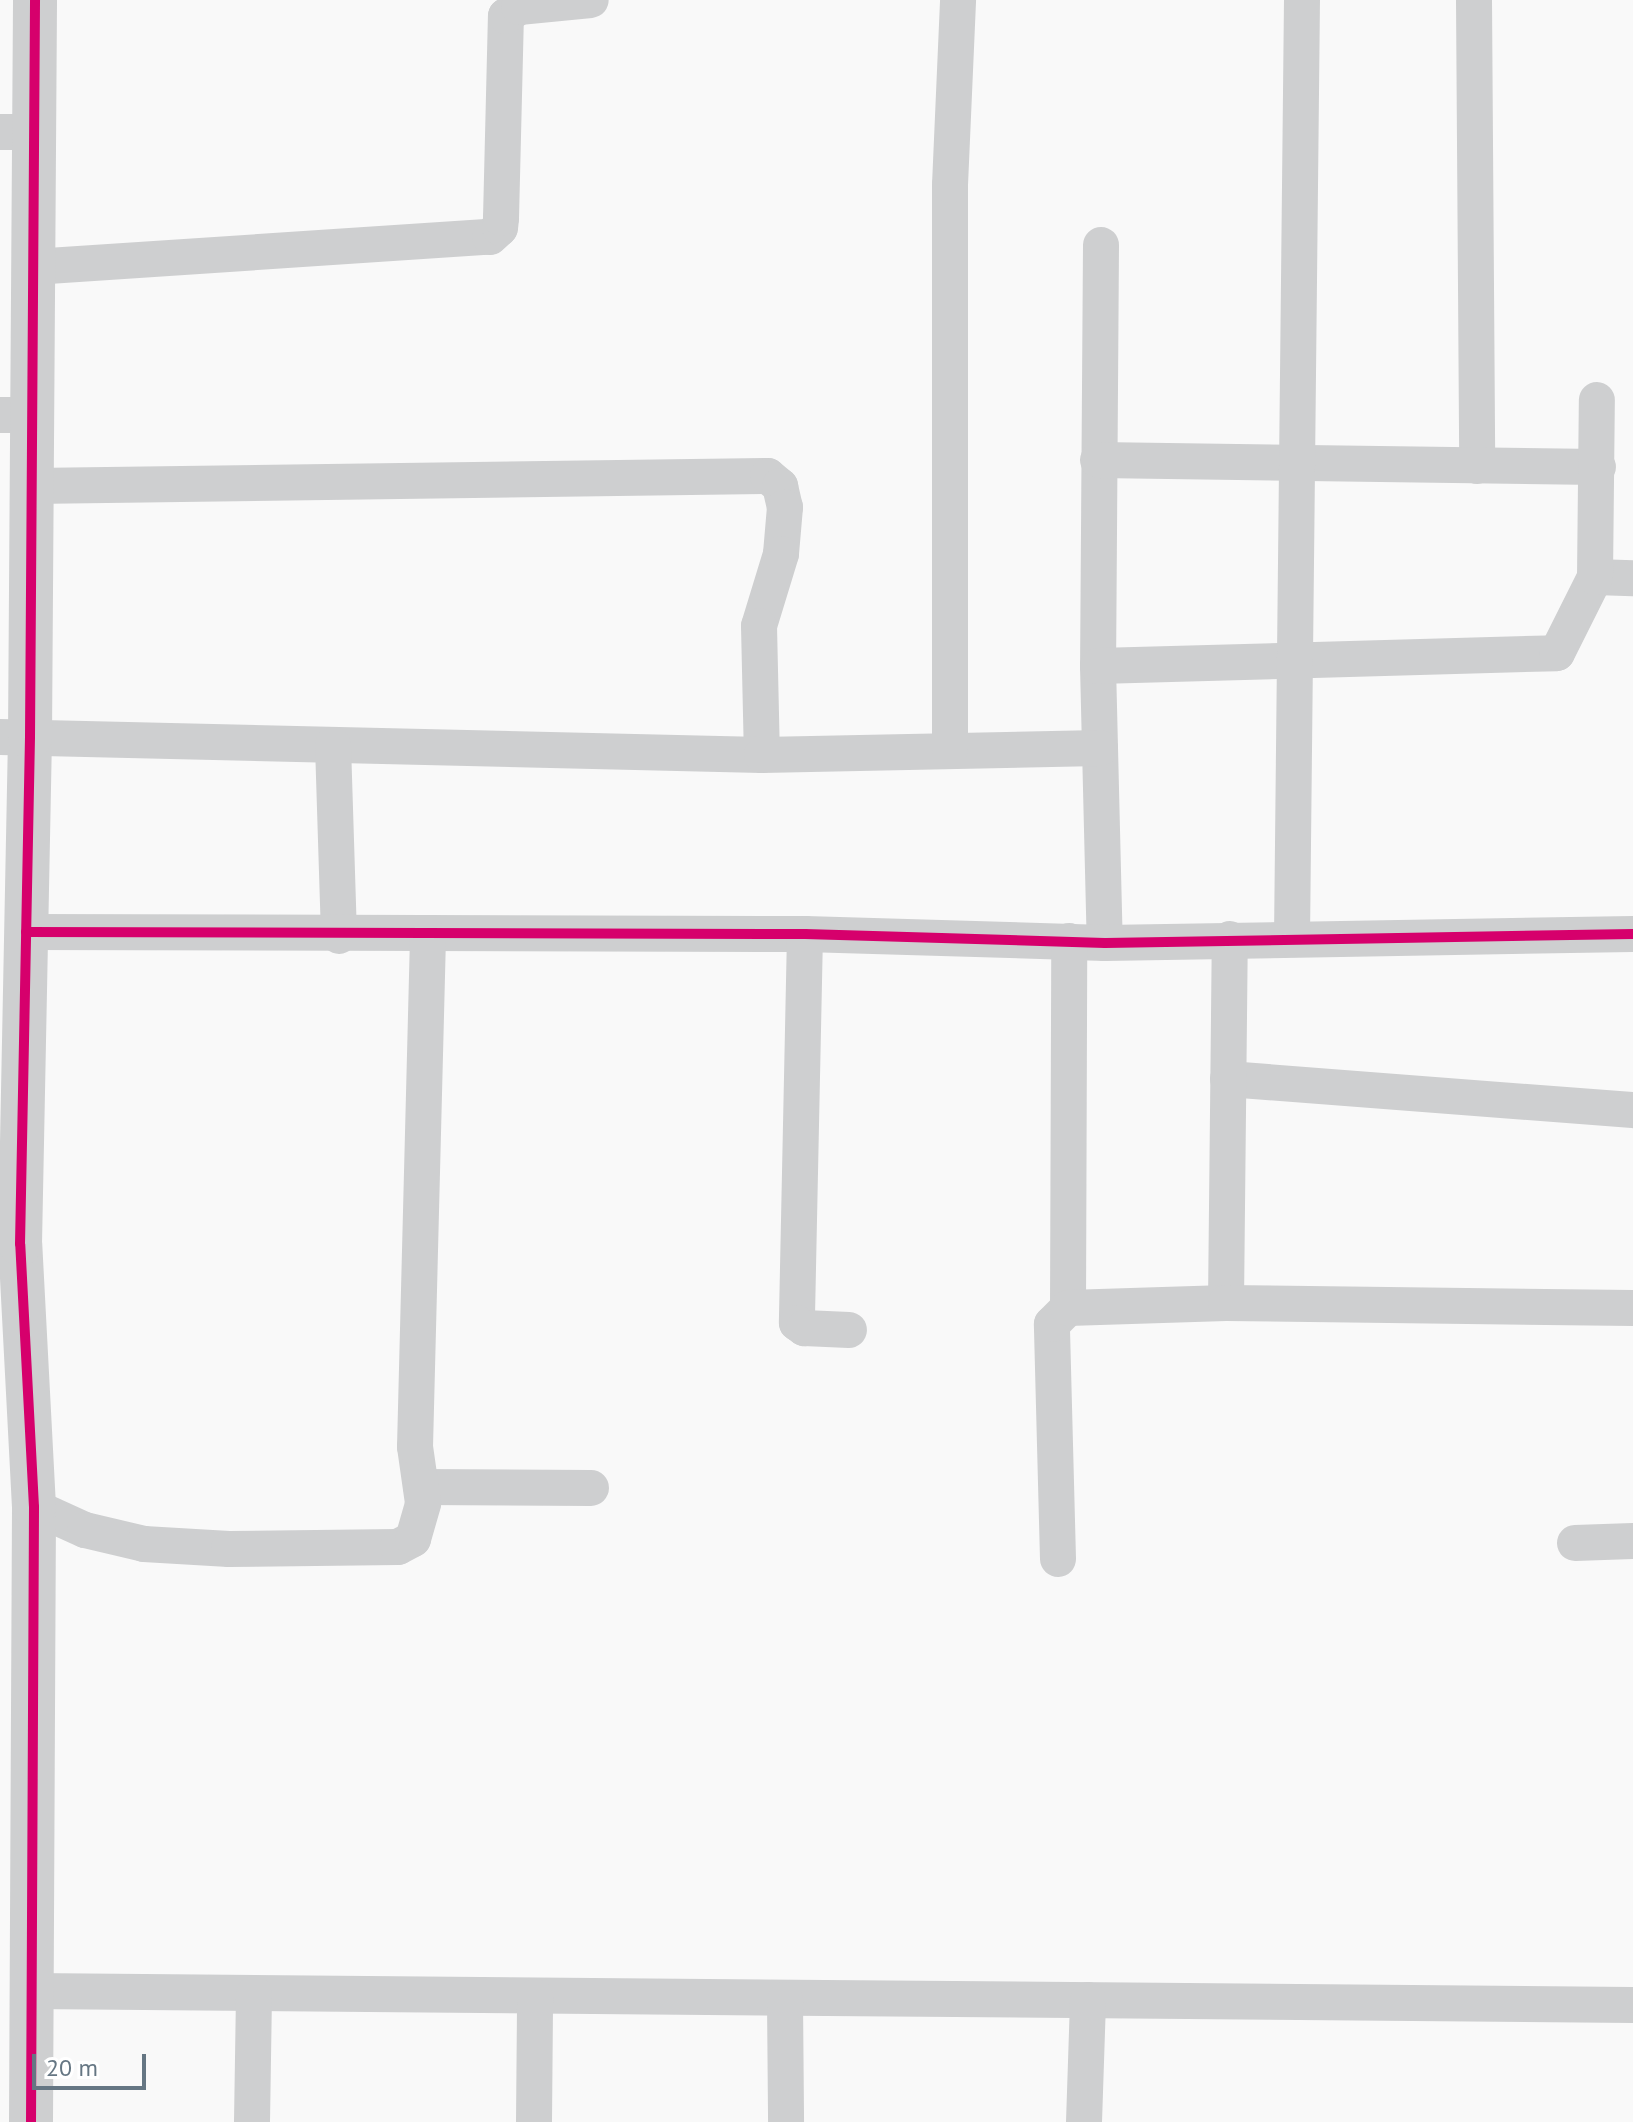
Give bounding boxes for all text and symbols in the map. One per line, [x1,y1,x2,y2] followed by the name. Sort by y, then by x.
[36,2038,150,2088] scale bar
[46,2052,98,2083] text: 20 m

